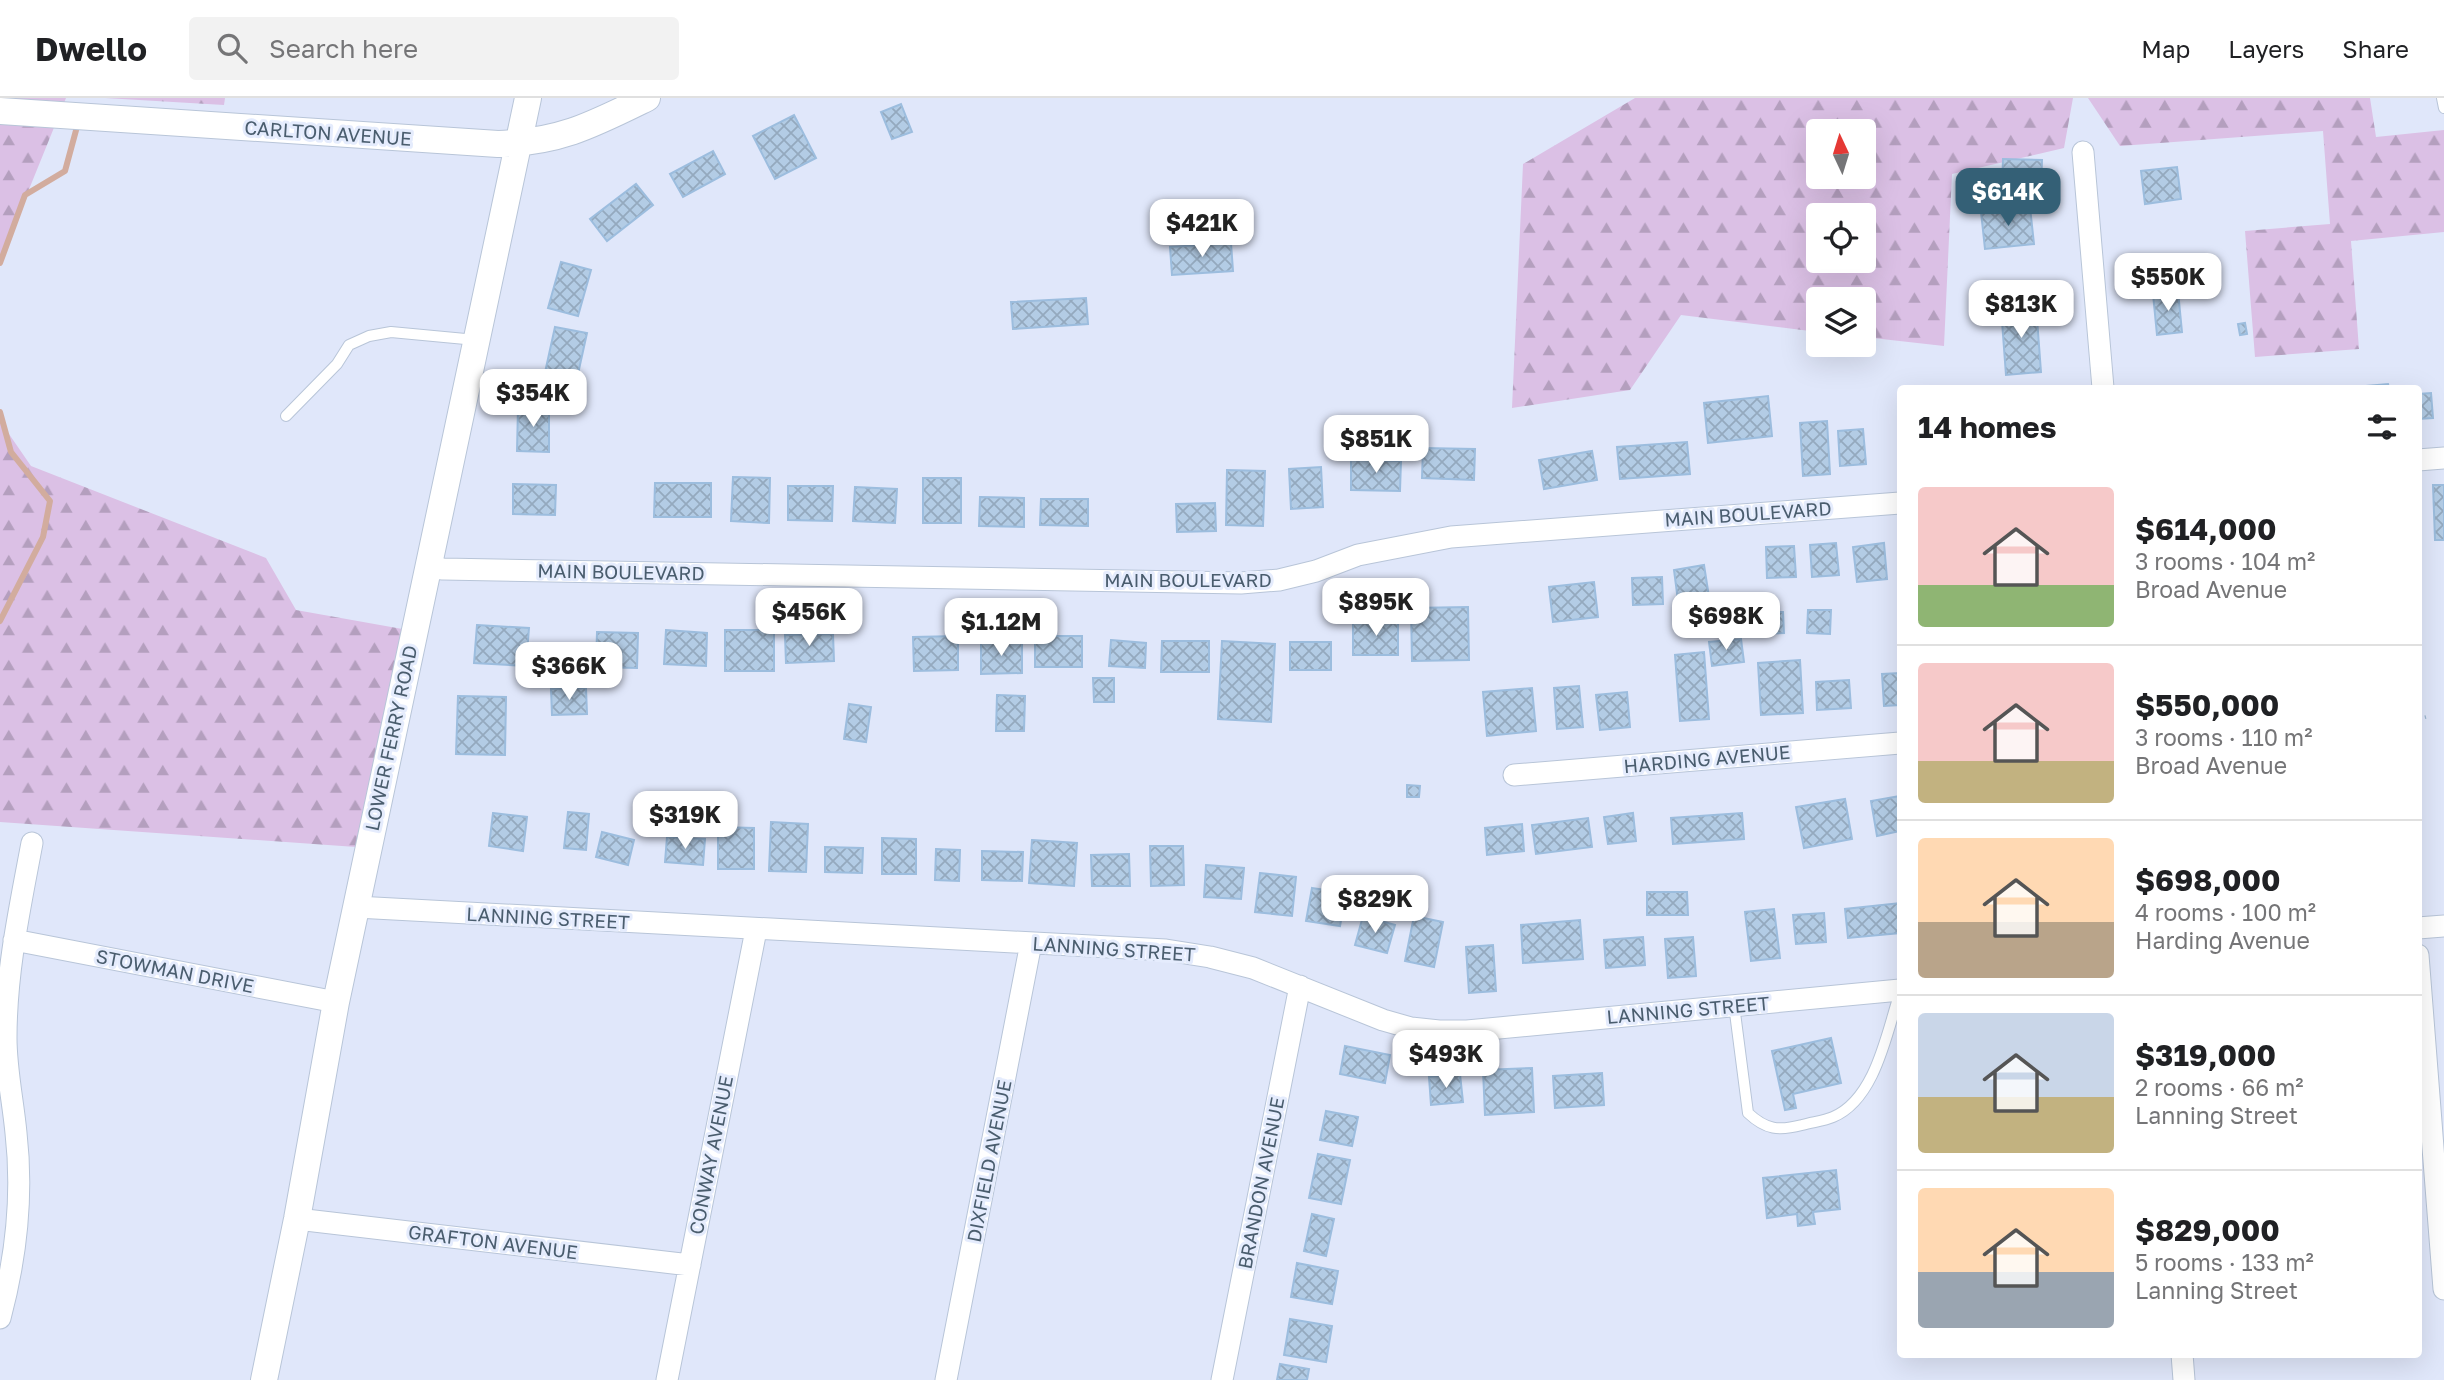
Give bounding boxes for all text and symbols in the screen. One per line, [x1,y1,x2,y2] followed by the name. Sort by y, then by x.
[189,17,679,80] search box
[35,29,147,68] text: Dwello
[213,29,251,67] icon: search
[269,33,418,64] text: Search here
[2141,34,2190,63] text: Map
[2228,34,2304,63] text: Layers
[2342,34,2409,63] text: Share
[244,115,412,150] street label: CARLTON AVENUE
[1806,119,1876,189] north arrow
[1806,119,1876,357] map controls
[1959,169,2057,228] pin: $614K
[1972,177,2044,205] text: $614K
[1153,200,1251,259] pin: $421K
[1806,203,1876,273] button: locate
[1166,208,1238,236] text: $421K
[2119,254,2217,313] pin: $550K
[2130,262,2206,290] text: $550K
[1972,280,2070,340] pin: $813K
[1806,287,1876,357] button: layers
[1985,289,2057,317] text: $813K
[484,370,582,429] pin: $354K
[496,378,570,406] text: $354K
[2363,408,2401,446] icon: filters
[1918,409,2057,445] text: 14 homes
[1327,416,1425,475] pin: $851K
[1340,424,1412,452] text: $851K
[1664,496,1832,531] street label: MAIN BOULEVARD
[2135,511,2276,547] text: $614,000
[1974,515,2058,599] icon: home
[2135,547,2315,575] text: 3 rooms · 104 m²
[537,559,705,584] street label: MAIN BOULEVARD
[1104,568,1272,591] street label: MAIN BOULEVARD
[2135,575,2287,603] text: Broad Avenue
[1327,578,1425,638] pin: $895K
[1338,587,1414,615] text: $895K
[760,588,858,648] pin: $456K
[1677,592,1775,652] pin: $698K
[771,597,847,625] text: $456K
[944,598,1058,658] pin: $1.12M
[1688,601,1764,629] text: $698K
[961,607,1041,635] text: $1.12M
[520,642,618,702] pin: $366K
[360,643,421,833] street label: LOWER FERRY ROAD
[531,651,607,679] text: $366K
[2135,687,2279,723] text: $550,000
[1974,691,2058,775] icon: home
[2135,723,2312,751] text: 3 rooms · 110 m²
[1623,740,1791,777] street label: HARDING AVENUE
[2135,751,2287,779] text: Broad Avenue
[636,792,734,851] pin: $319K
[649,800,721,828] text: $319K
[2135,862,2281,898] text: $698,000
[1974,866,2058,950] icon: home
[1326,876,1424,935] pin: $829K
[1337,884,1413,912] text: $829K
[2135,898,2316,926] text: 4 rooms · 100 m²
[466,902,630,933] street label: LANNING STREET
[2135,926,2310,954] text: Harding Avenue
[1032,931,1197,966] street label: LANNING STREET
[94,944,256,997] street label: STOWMAN DRIVE
[1606,991,1771,1028] street label: LANNING STREET
[1397,1030,1495,1090] pin: $493K
[2135,1037,2276,1073] text: $319,000
[1408,1039,1484,1067] text: $493K
[1974,1041,2058,1125] icon: home
[684,1073,737,1236] street label: CONWAY AVENUE
[2135,1073,2304,1101] text: 2 rooms · 66 m²
[961,1078,1016,1244] street label: DIXFIELD AVENUE
[1233,1095,1288,1271] street label: BRANDON AVENUE
[2135,1101,2298,1129] text: Lanning Street
[2135,1212,2280,1248] text: $829,000
[1974,1216,2058,1300] icon: home
[407,1220,579,1263] street label: GRAFTON AVENUE
[2135,1248,2314,1276] text: 5 rooms · 133 m²
[2135,1276,2298,1304] text: Lanning Street

